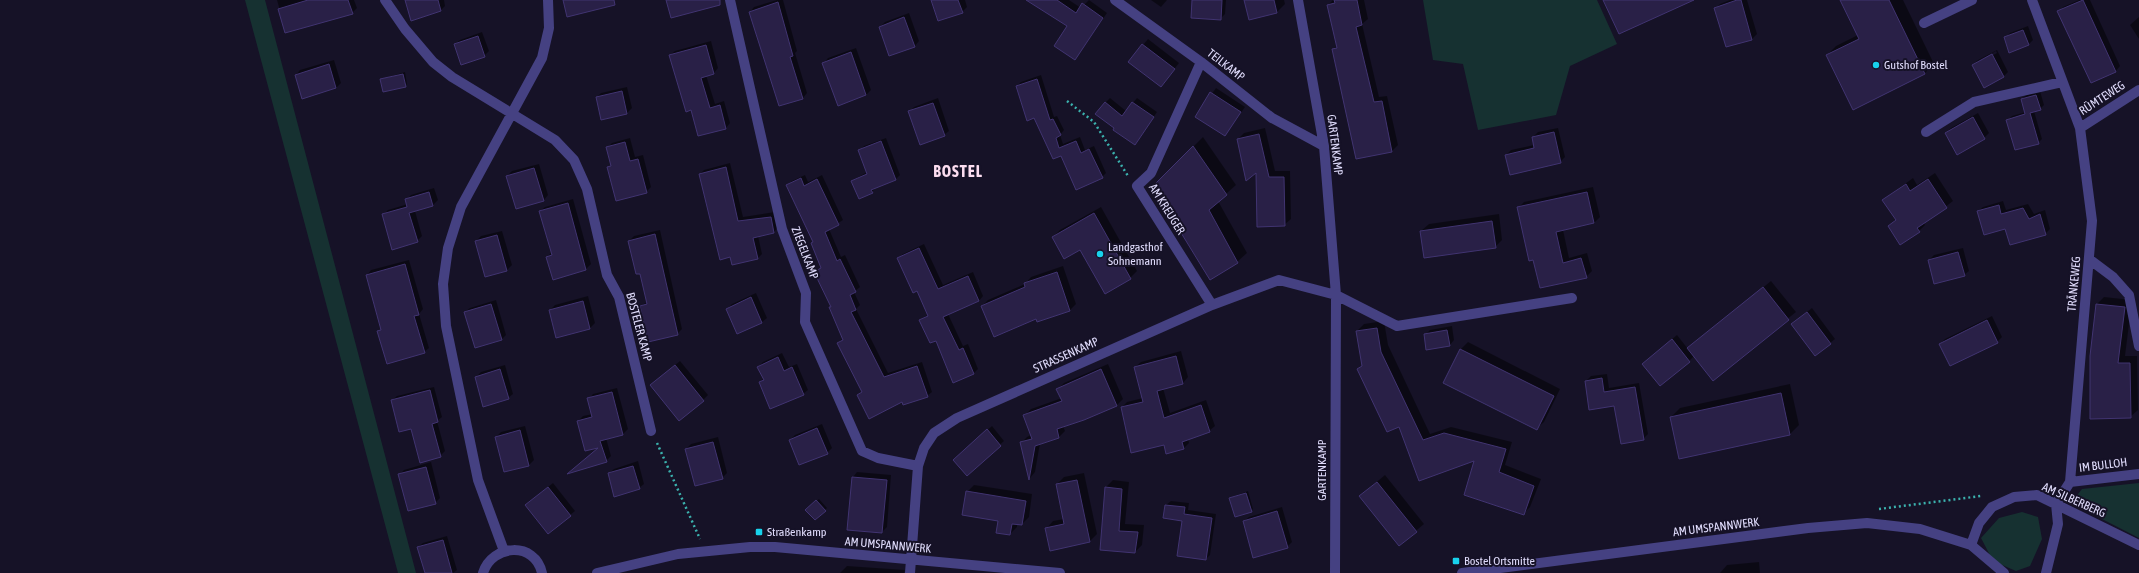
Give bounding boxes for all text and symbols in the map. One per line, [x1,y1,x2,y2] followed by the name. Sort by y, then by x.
[1204,46,1248,84] street label: TEILKAMP
[1884,58,1949,72] place label: Gutshof Bostel
[1871,60,1881,70] marker: Gutshof Bostel
[2077,78,2127,118] street label: RÜMTEWEG
[1324,114,1346,176] street label: GARTENKAMP
[933,162,983,180] district label: BOSTEL
[1146,181,1188,237] street label: AM KREUGER
[789,225,821,281] street label: ZIEGELKAMP
[1108,240,1163,268] place label: Landgasthof Sohnemann
[1095,249,1105,259] marker: Landgasthof Sohnemann
[2065,256,2083,312] street label: TRÄNKEWEG
[623,291,655,363] street label: BOSTELER KAMP
[1031,334,1101,376] street label: STRASSENKAMP
[1315,439,1329,501] street label: GARTENKAMP
[2078,455,2128,475] street label: IM BULLOH
[2040,480,2108,520] street label: AM SILBERBERG
[1672,515,1760,539] street label: AM UMSPANNWERK
[767,525,827,539] place label: Straßenkamp
[754,527,764,537] marker: Straßenkamp
[844,534,932,556] street label: AM UMSPANNWERK
[1464,554,1535,568] place label: Bostel Ortsmitte
[1451,556,1461,566] marker: Bostel Ortsmitte

